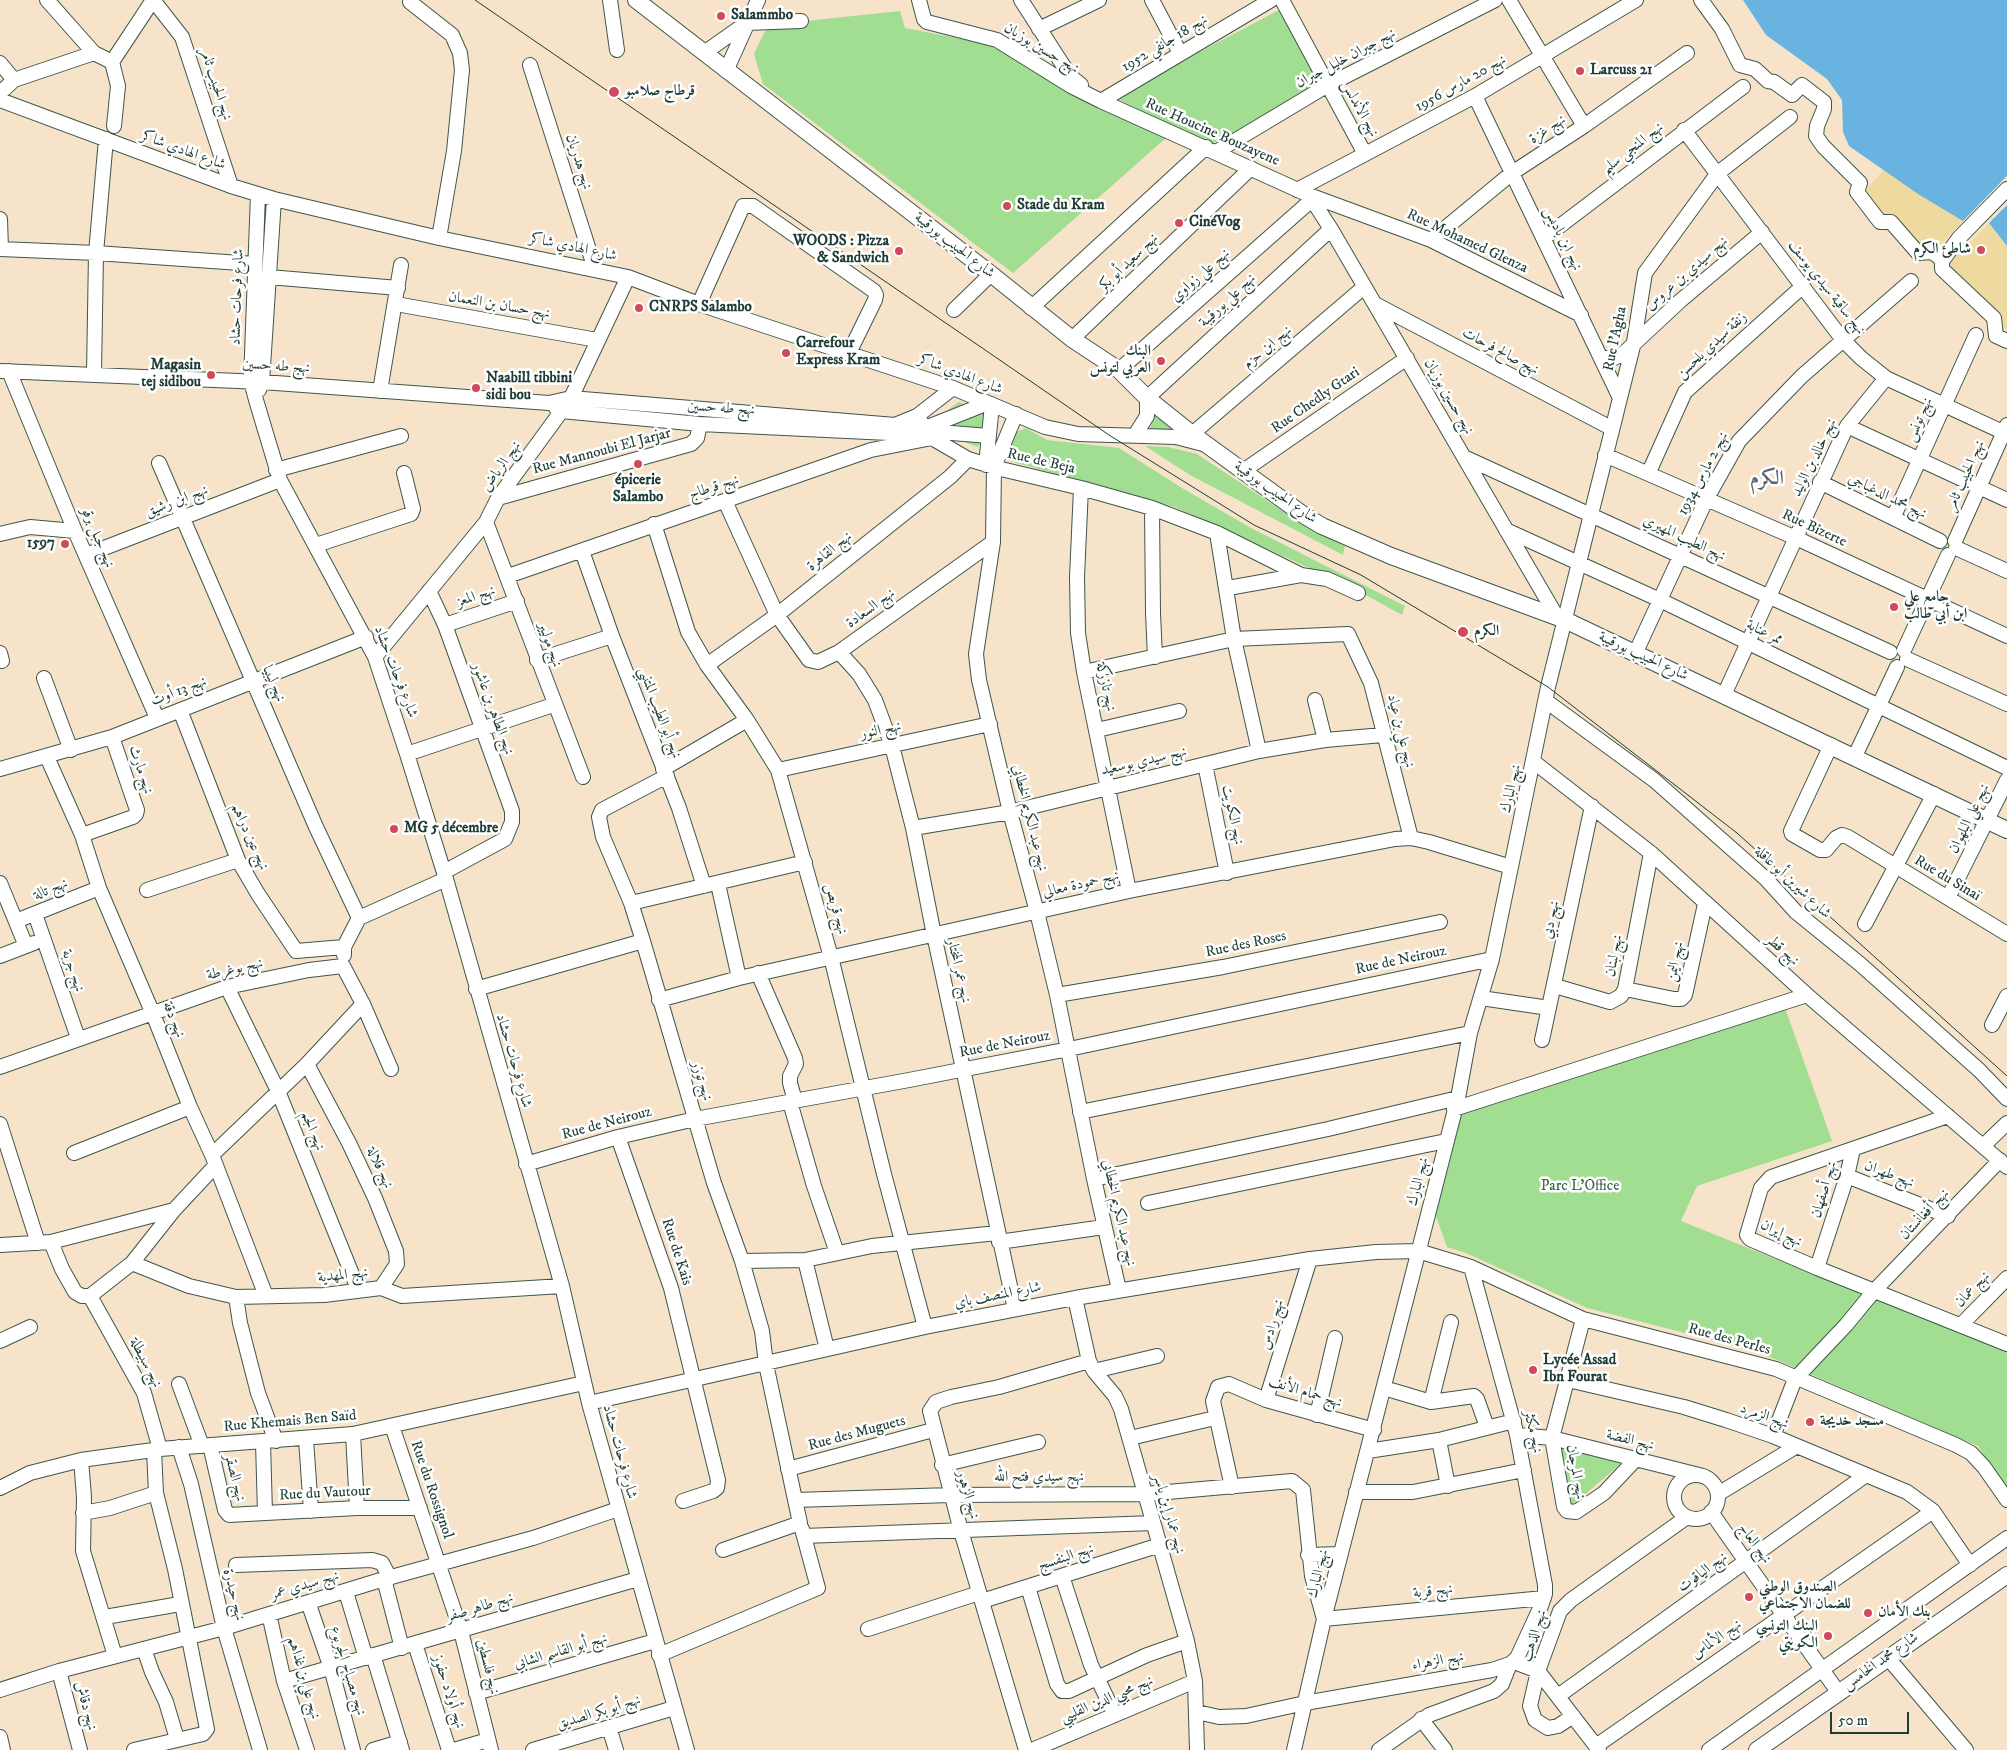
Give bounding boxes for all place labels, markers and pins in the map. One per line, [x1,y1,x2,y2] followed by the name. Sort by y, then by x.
[731,7,793,25] place label: Salammbo
[715,10,727,22] marker: Salammbo
[1590,62,1653,80] place label: Larcuss 21
[1574,65,1586,77] marker: Larcuss 21
[625,83,695,101] place label: قرطاج صلامبو
[607,85,621,99] marker: قرطاج صلامبو
[1017,197,1105,215] place label: Stade du Kram
[1001,200,1013,212] marker: Stade du Kram
[1189,214,1240,232] place label: CinéVog
[1173,217,1185,229] marker: CinéVog
[793,233,889,268] place label: WOODS : Pizza & Sandwich
[1913,241,1971,259] place label: شاطئ الکرم
[1975,244,1987,256] marker: شاطئ الکرم
[893,245,905,257] marker: WOODS : Pizza & Sandwich
[649,299,752,317] place label: CNRPS Salambo
[633,302,645,314] marker: CNRPS Salambo
[796,335,880,370] place label: Carrefour Express Kram
[1090,343,1151,378] place label: البنك العربي لتونس
[780,347,792,359] marker: Carrefour Express Kram
[1155,355,1167,367] marker: البنك العربي لتونس
[141,357,201,392] place label: Magasin tej sidibou
[205,369,217,381] marker: Magasin tej sidibou
[486,370,572,405] place label: Naabill tibbini sidi bou
[470,382,482,394] marker: Naabill tibbini sidi bou
[632,458,644,470] marker: épicerie Salambo
[613,472,663,507] place label: épicerie Salambo
[27,535,55,553] place label: 1597
[59,538,71,550] marker: 1597
[1904,589,1967,624] place label: جامع علي ابن أبي طالب
[1888,601,1900,613] marker: جامع علي ابن أبي طالب
[1474,623,1499,641] place label: الكرم
[1456,625,1470,639] marker: الكرم
[404,820,498,838] place label: MG 5 décembre
[388,823,400,835] marker: MG 5 décembre
[1543,1352,1616,1387] place label: Lycée Assad Ibn Fourat
[1527,1364,1539,1376] marker: Lycée Assad Ibn Fourat
[1820,1413,1884,1431] place label: مسجد خديجة
[1804,1416,1816,1428] marker: مسجد خديجة
[1759,1579,1850,1614] place label: الصندوق الوطني للضمان الاجتماعي
[1743,1591,1755,1603] marker: الصندوق الوطني للضمان الاجتماعي
[1878,1604,1931,1622] place label: بنك الأمان
[1862,1607,1874,1619] marker: بنك الأمان
[1756,1618,1818,1653] place label: البنك التونسي الكويتي
[1822,1630,1834,1642] marker: البنك التونسي الكويتي

